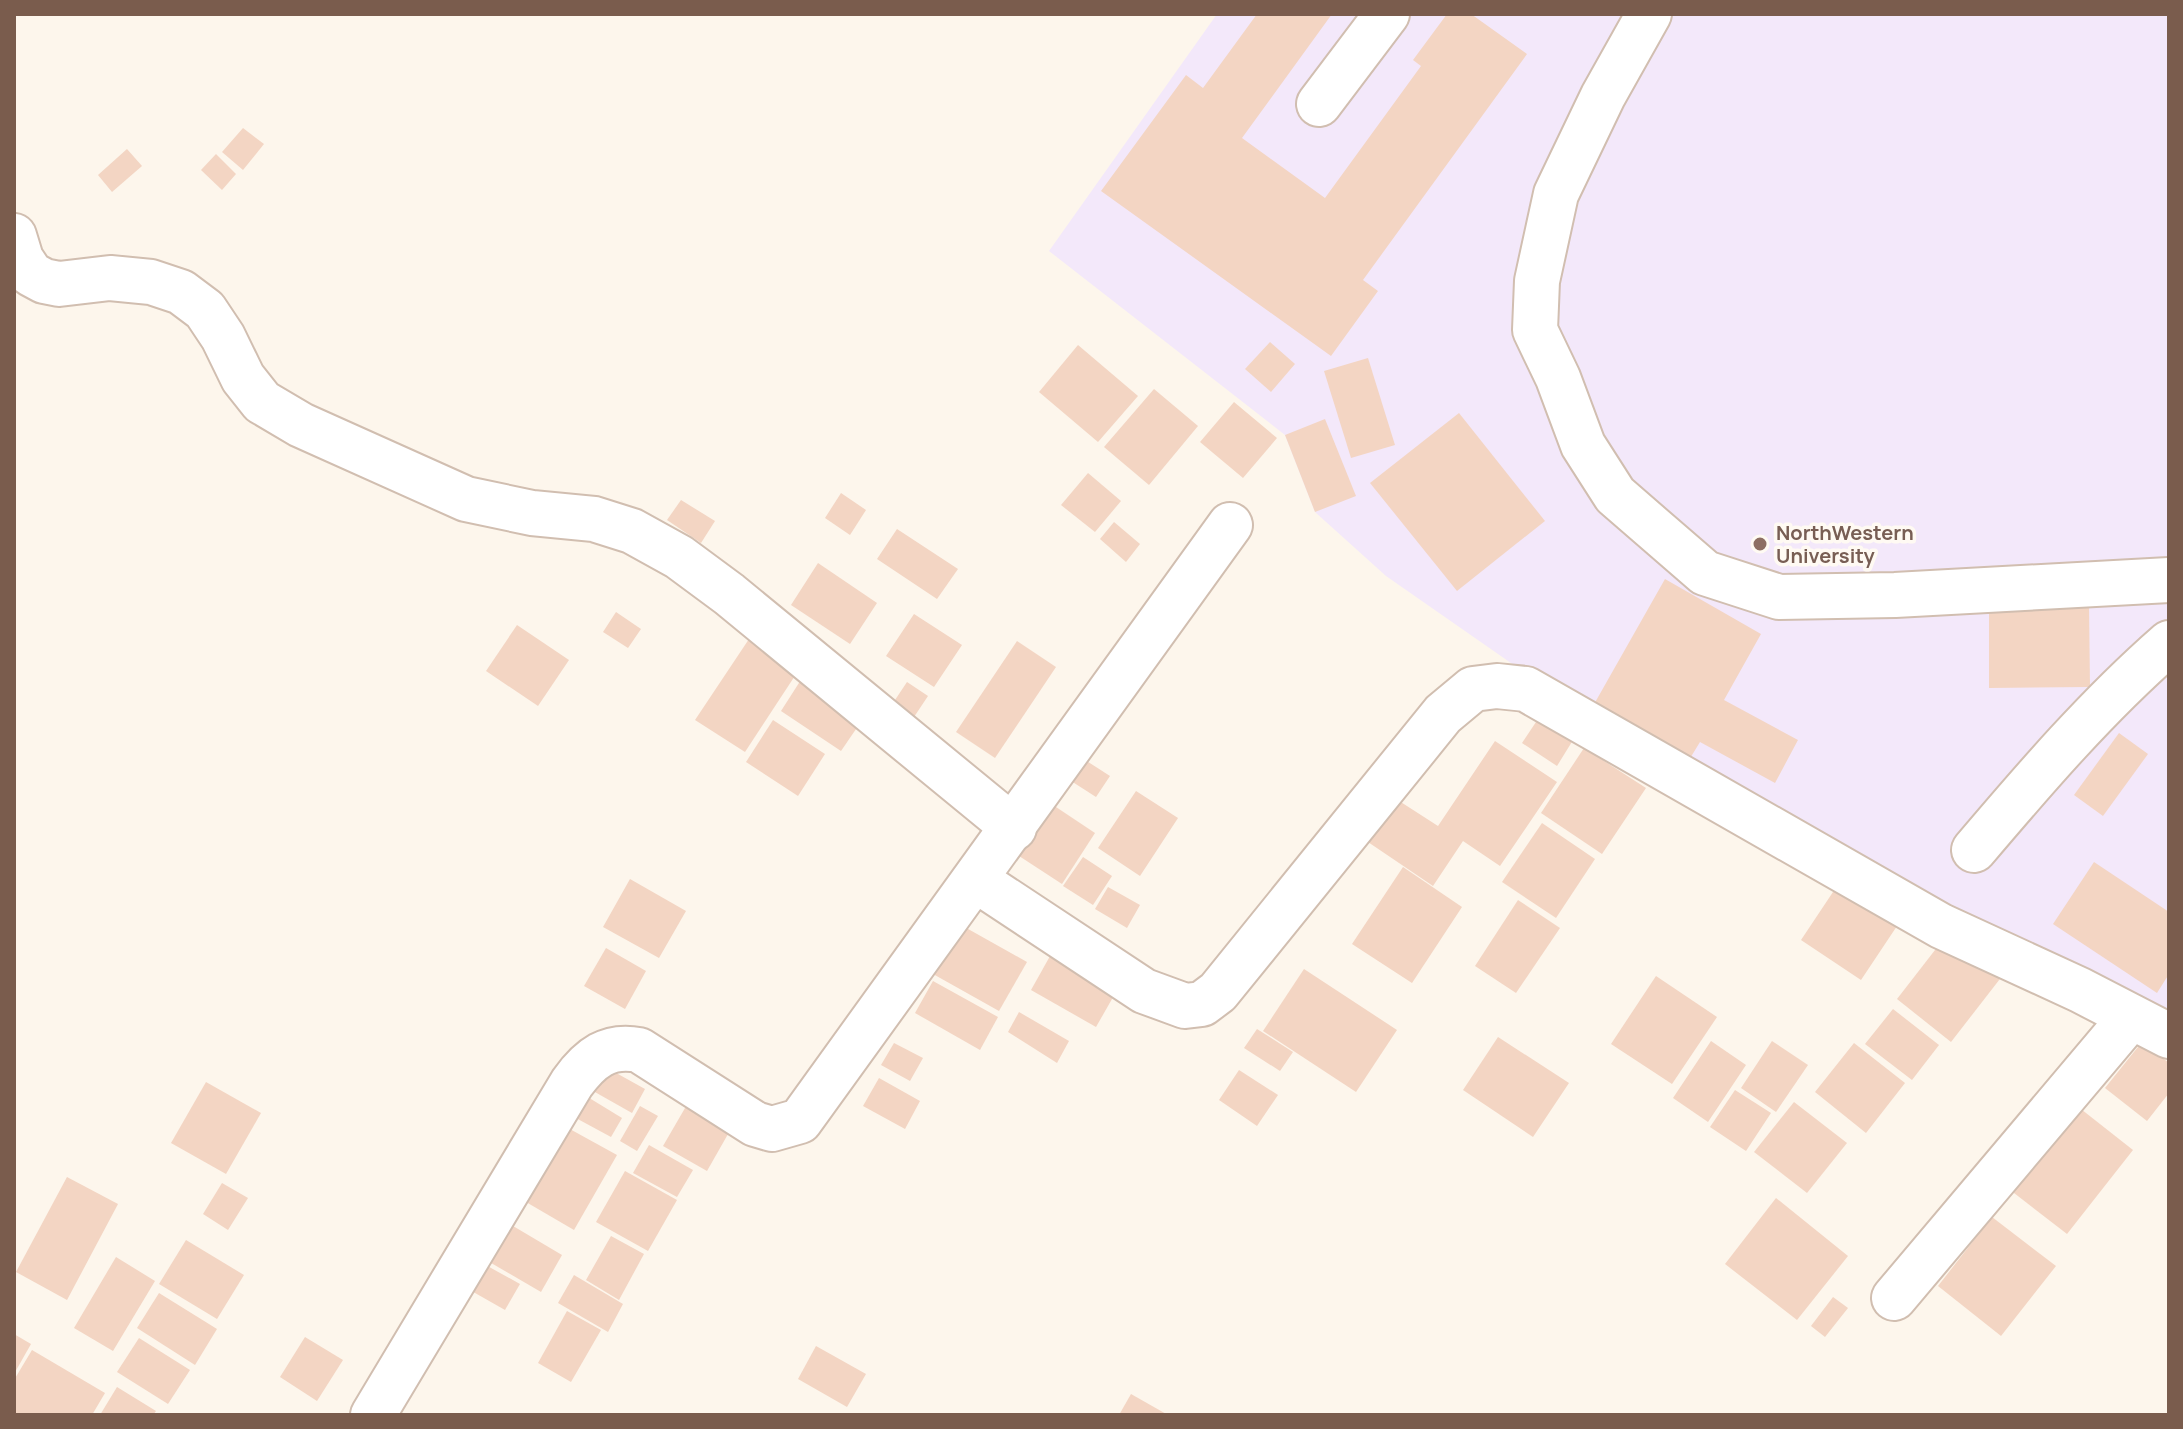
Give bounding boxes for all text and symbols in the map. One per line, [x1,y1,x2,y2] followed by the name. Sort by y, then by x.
[1776,519,1914,569] place label: NorthWestern University
[1751,535,1769,553] marker: NorthWestern University

